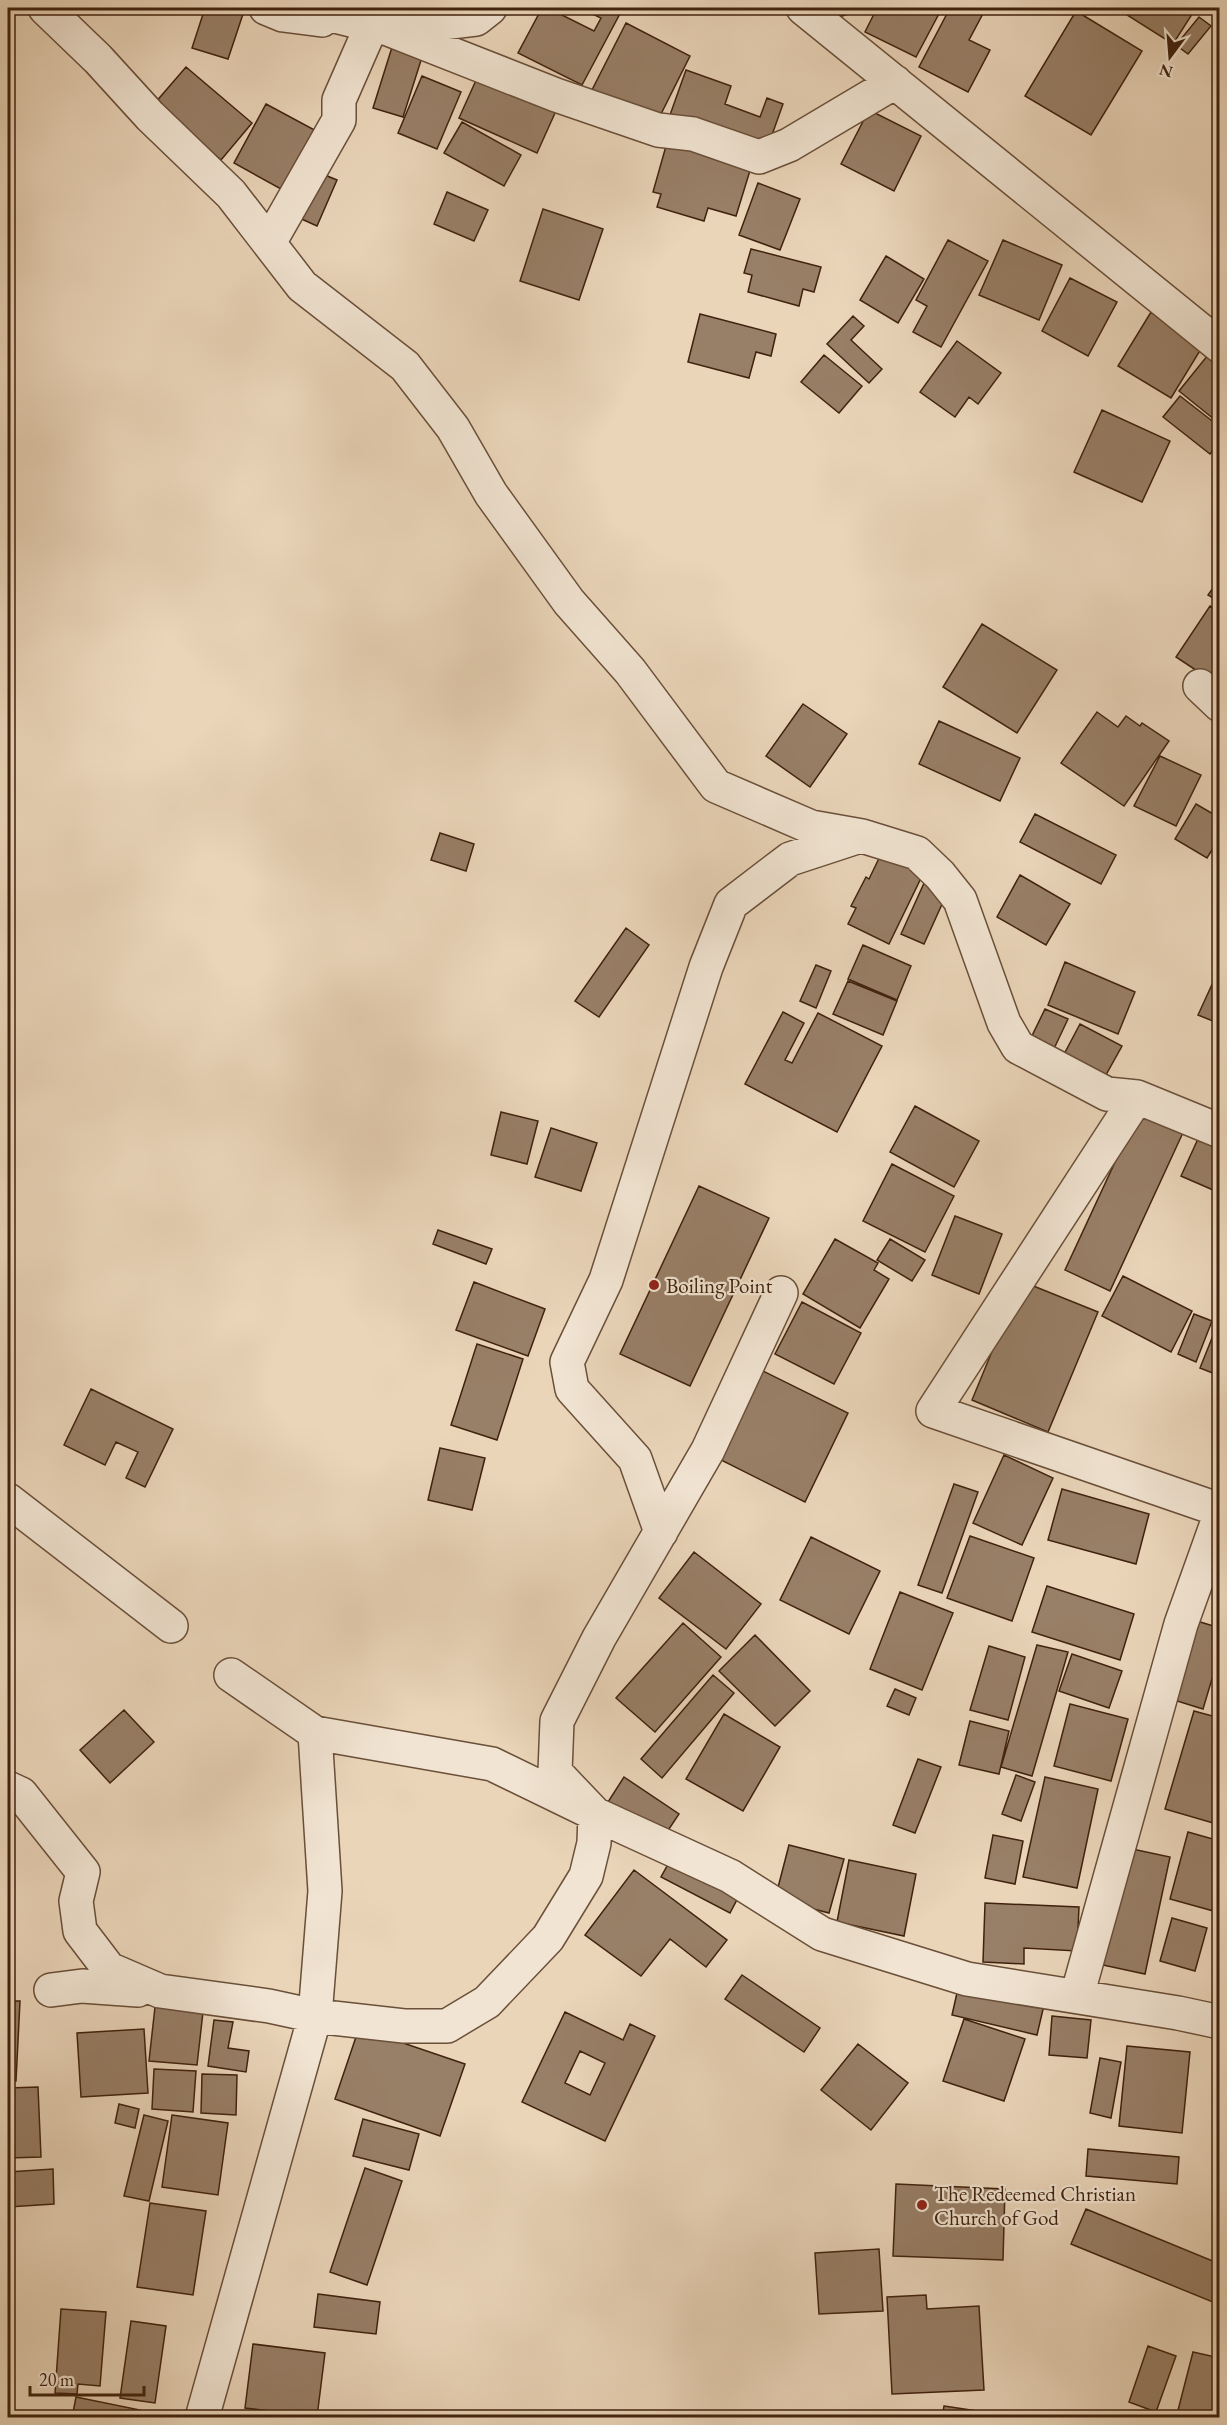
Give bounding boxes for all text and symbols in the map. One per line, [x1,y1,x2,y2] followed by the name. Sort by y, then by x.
[1140,27,1200,87] north arrow
[1157,59,1175,83] text: N
[666,1272,773,1299] place label: Boiling Point
[647,1278,661,1292] marker: Boiling Point
[934,2180,1136,2231] place label: The Redeemed Christian Church of God
[915,2198,929,2212] marker: The Redeemed Christian Church of God
[30,2359,144,2397] scale bar
[39,2368,74,2391] text: 20 m

